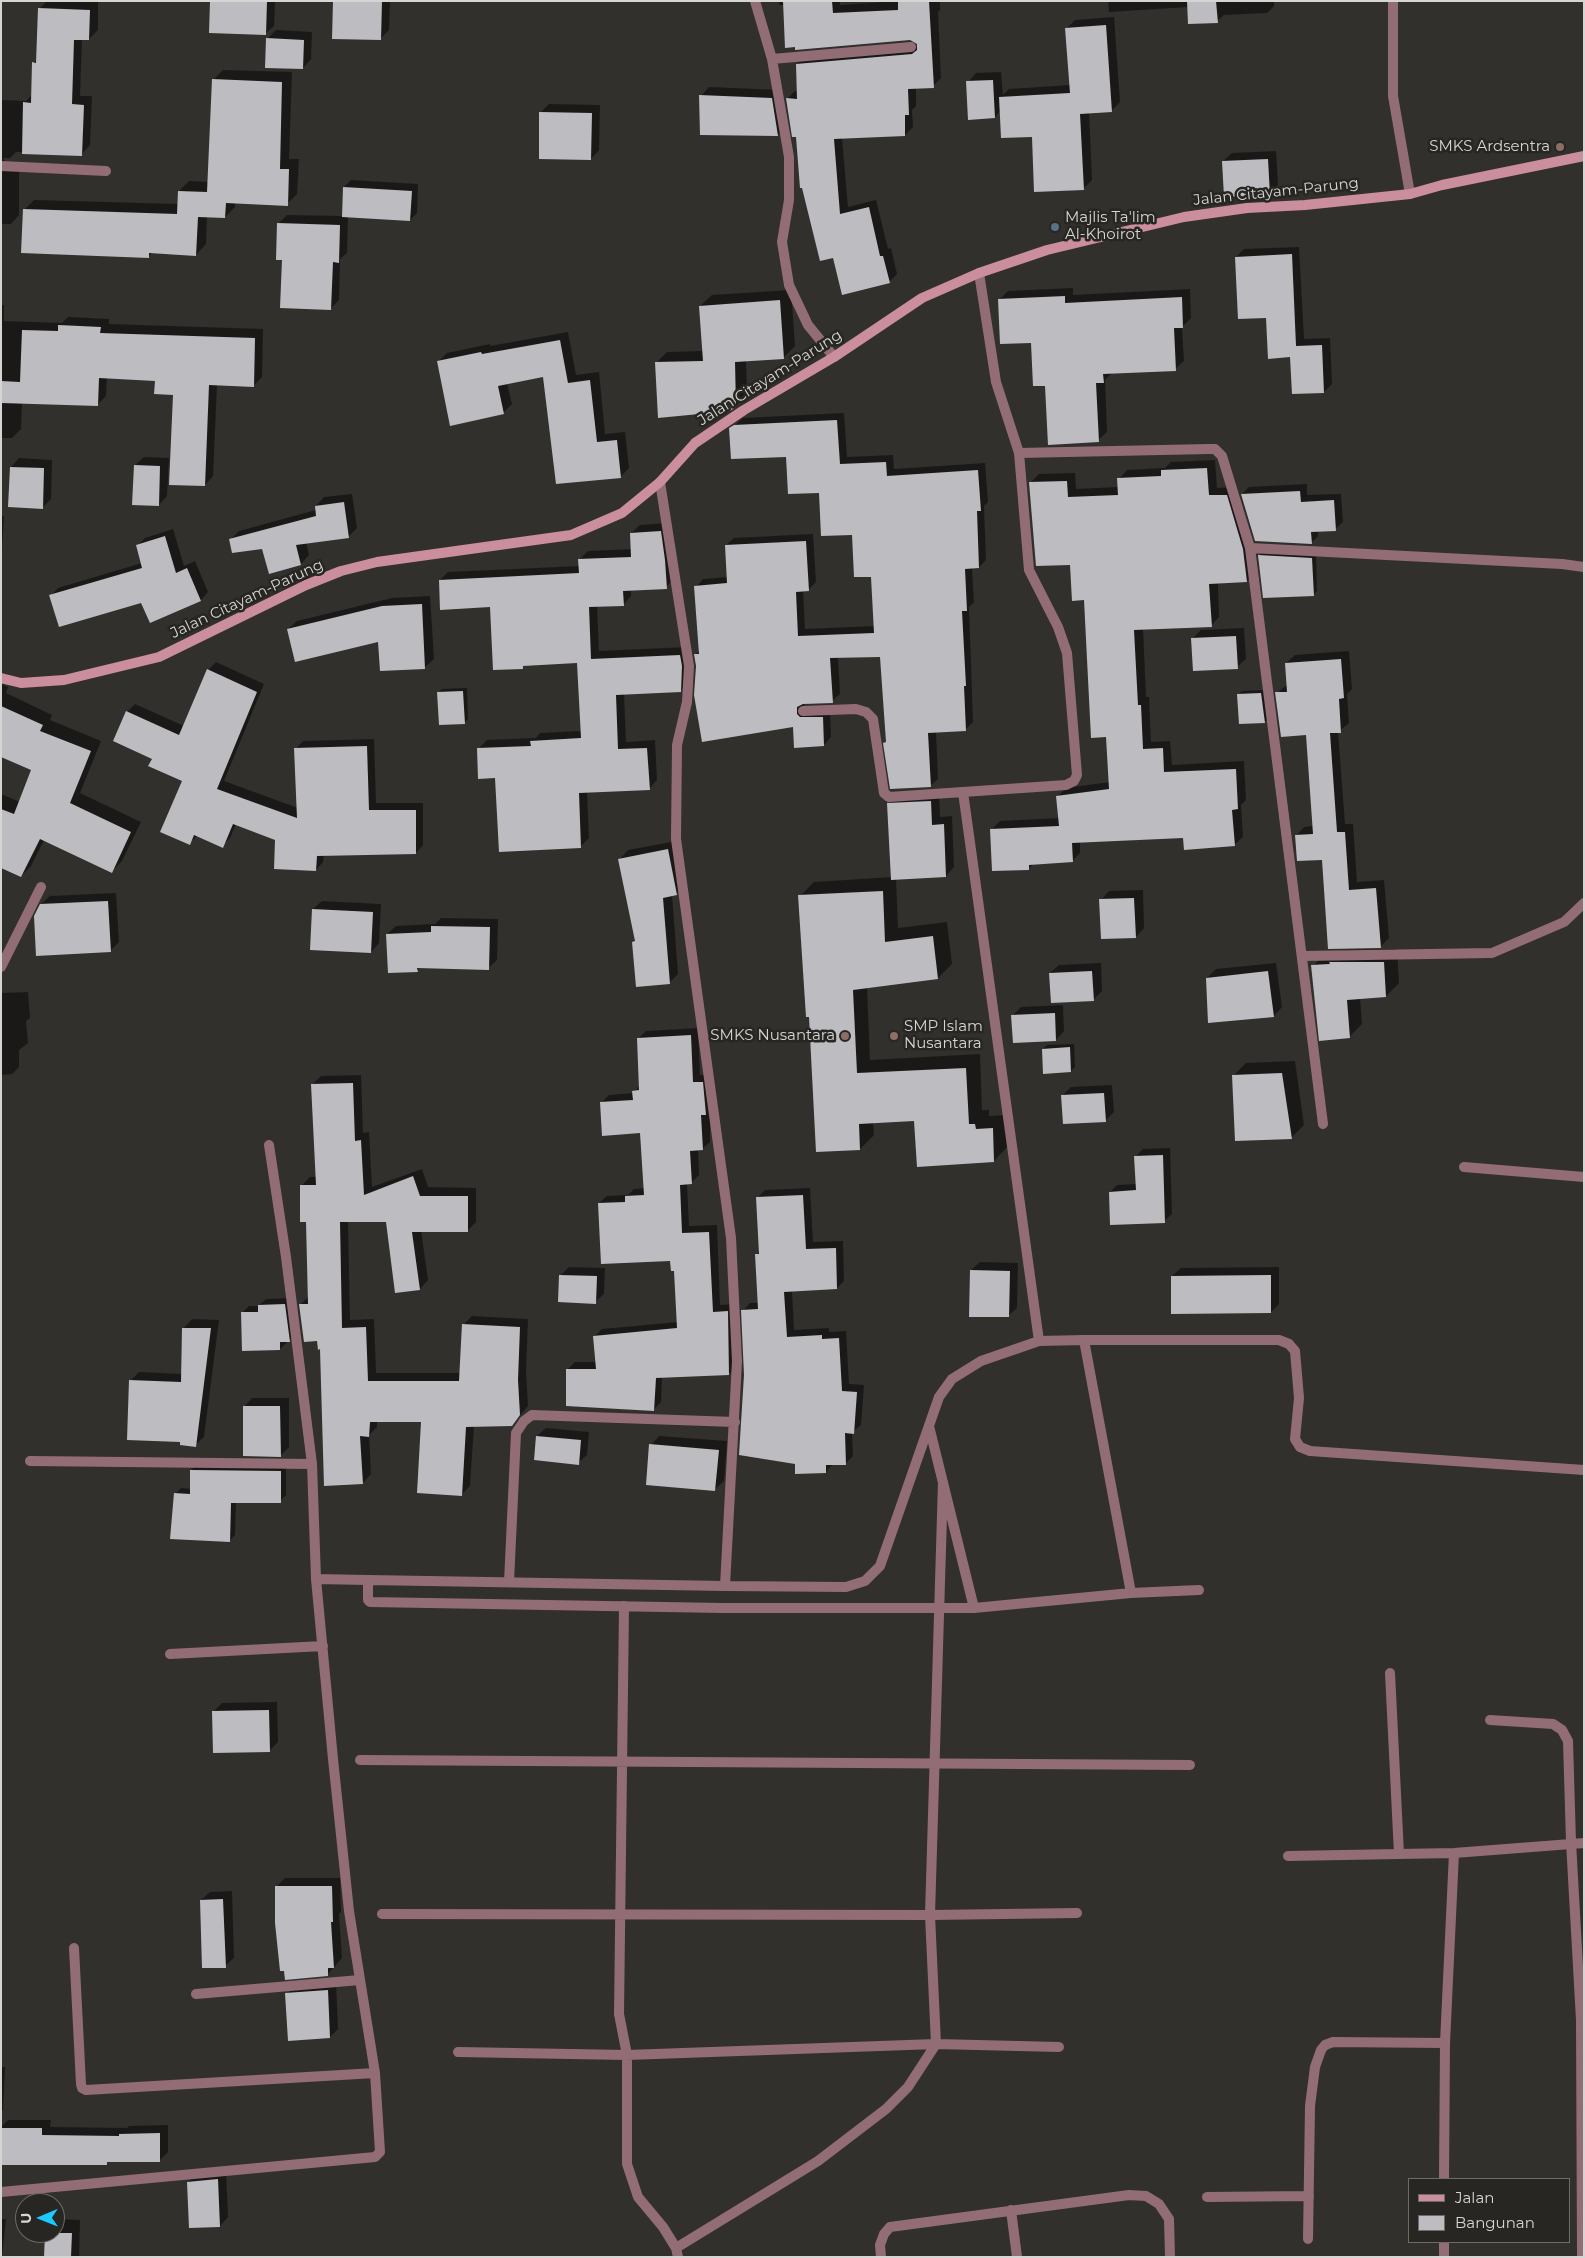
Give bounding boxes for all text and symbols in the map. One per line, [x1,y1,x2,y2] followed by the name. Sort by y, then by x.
[1429,138,1550,156] place label: SMKS Ardsentra
[1554,141,1566,153] marker: SMKS Ardsentra
[1192,174,1360,210] street label: Jalan Citayam-Parung
[1065,209,1156,244] place label: Majlis Ta'lim Al-Khoirot
[1049,221,1061,233] marker: Majlis Ta'lim Al-Khoirot
[695,326,845,430] street label: Jalan Citayam-Parung
[168,556,326,642] street label: Jalan Citayam-Parung
[904,1018,983,1053] place label: SMP Islam Nusantara
[710,1027,835,1045] place label: SMKS Nusantara
[839,1030,851,1042] marker: SMKS Nusantara
[888,1030,900,1042] marker: SMP Islam Nusantara
[1408,2178,1570,2243] legend
[1455,2188,1494,2207] text: Jalan
[15,2193,65,2243] north arrow
[17,2213,35,2224] text: U
[1455,2213,1535,2232] text: Bangunan

